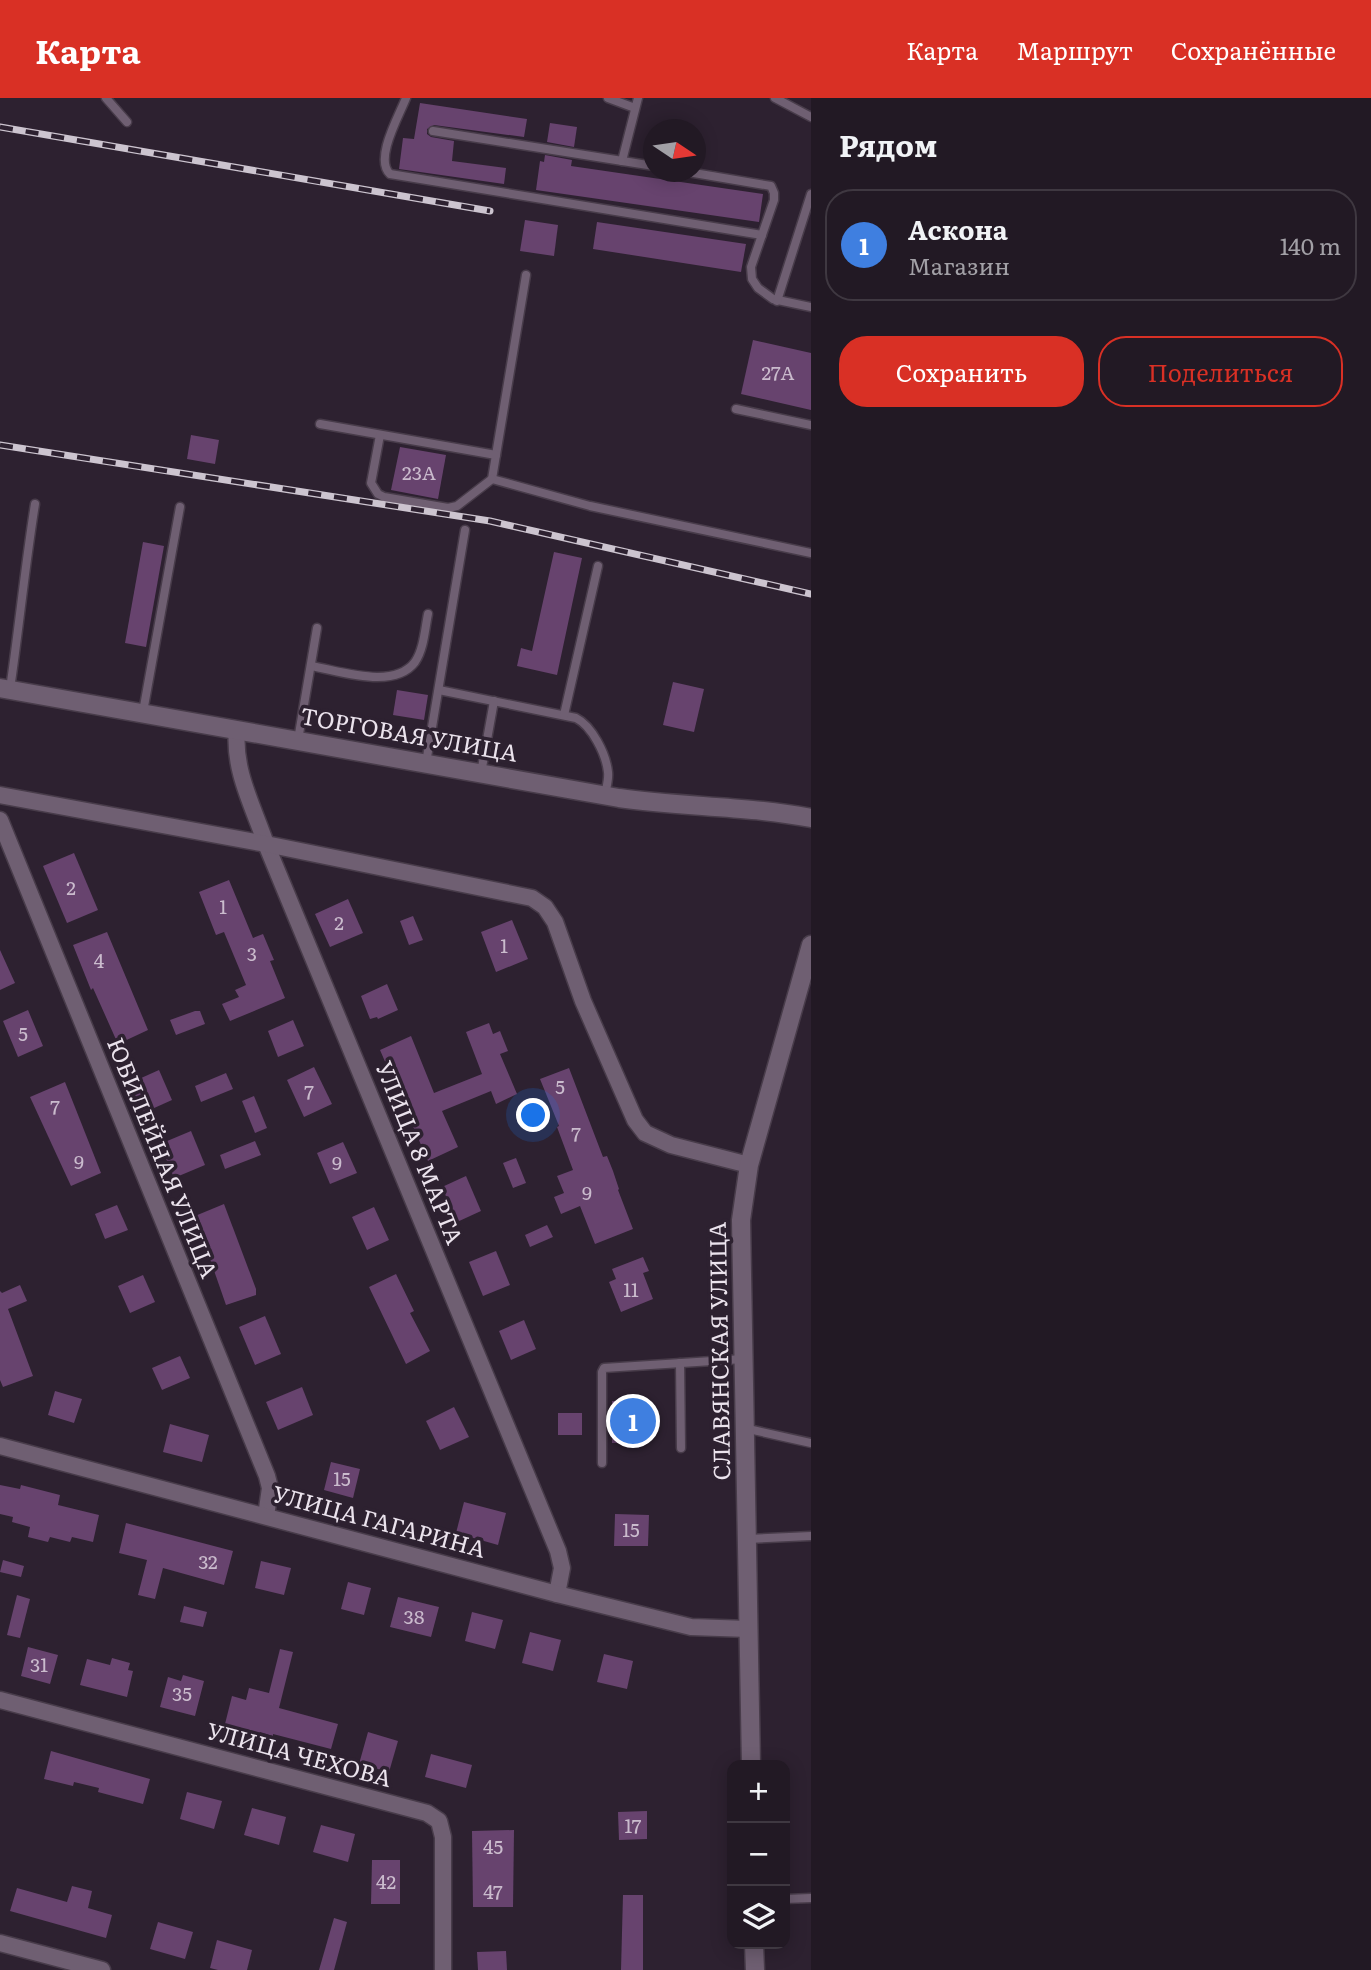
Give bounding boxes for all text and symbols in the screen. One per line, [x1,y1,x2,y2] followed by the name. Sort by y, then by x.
[35,25,141,74] text: Карта
[906,32,978,67] text: Карта
[1016,32,1133,67] text: Маршрут
[1171,32,1336,67] text: Сохранённые
[643,119,706,182] north arrow
[839,122,937,166] text: Рядом
[908,209,1008,248] text: Аскона
[859,228,869,262] text: 1
[1280,228,1341,262] text: 140 m
[908,248,1010,282] text: Магазин
[839,336,1084,407] button: Сохранить
[1098,336,1343,407] button: Поделиться
[761,358,795,386] house number: 27А
[402,458,436,486] house number: 23А
[298,697,521,769] street label: ТОРГОВАЯ УЛИЦА
[66,873,76,901] house number: 2
[219,892,227,920] house number: 1
[334,908,344,936] house number: 2
[500,931,508,959] house number: 1
[247,939,257,967] house number: 3
[94,946,105,974] house number: 4
[18,1019,28,1047] house number: 5
[100,1032,228,1283] street label: ЮБИЛЕЙНАЯ УЛИЦА
[369,1055,473,1249] street label: УЛИЦА 8 МАРТА
[555,1072,565,1100] house number: 5
[304,1077,314,1105] house number: 7
[50,1092,60,1120] house number: 7
[516,1098,550,1132] your location
[571,1119,581,1147] house number: 7
[74,1147,84,1175] house number: 9
[332,1148,342,1176] house number: 9
[582,1178,592,1206] house number: 9
[699,1221,737,1481] street label: СЛАВЯНСКАЯ УЛИЦА
[623,1275,639,1303] house number: 11
[610,1395,656,1447] pin: 1
[333,1464,351,1492] house number: 15
[269,1475,490,1565] street label: УЛИЦА ГАГАРИНА
[622,1515,640,1543] house number: 15
[198,1547,218,1575] house number: 32
[404,1602,424,1630] house number: 38
[30,1650,48,1678] house number: 31
[172,1679,192,1707] house number: 35
[203,1712,396,1794] street label: УЛИЦА ЧЕХОВА
[727,1760,790,1949] map controls
[727,1760,790,1823] button: +
[625,1811,642,1839] house number: 17
[727,1823,790,1886] button: −
[483,1832,503,1860] house number: 45
[376,1867,396,1895] house number: 42
[483,1877,503,1905] house number: 47
[727,1886,790,1949] button: layers

